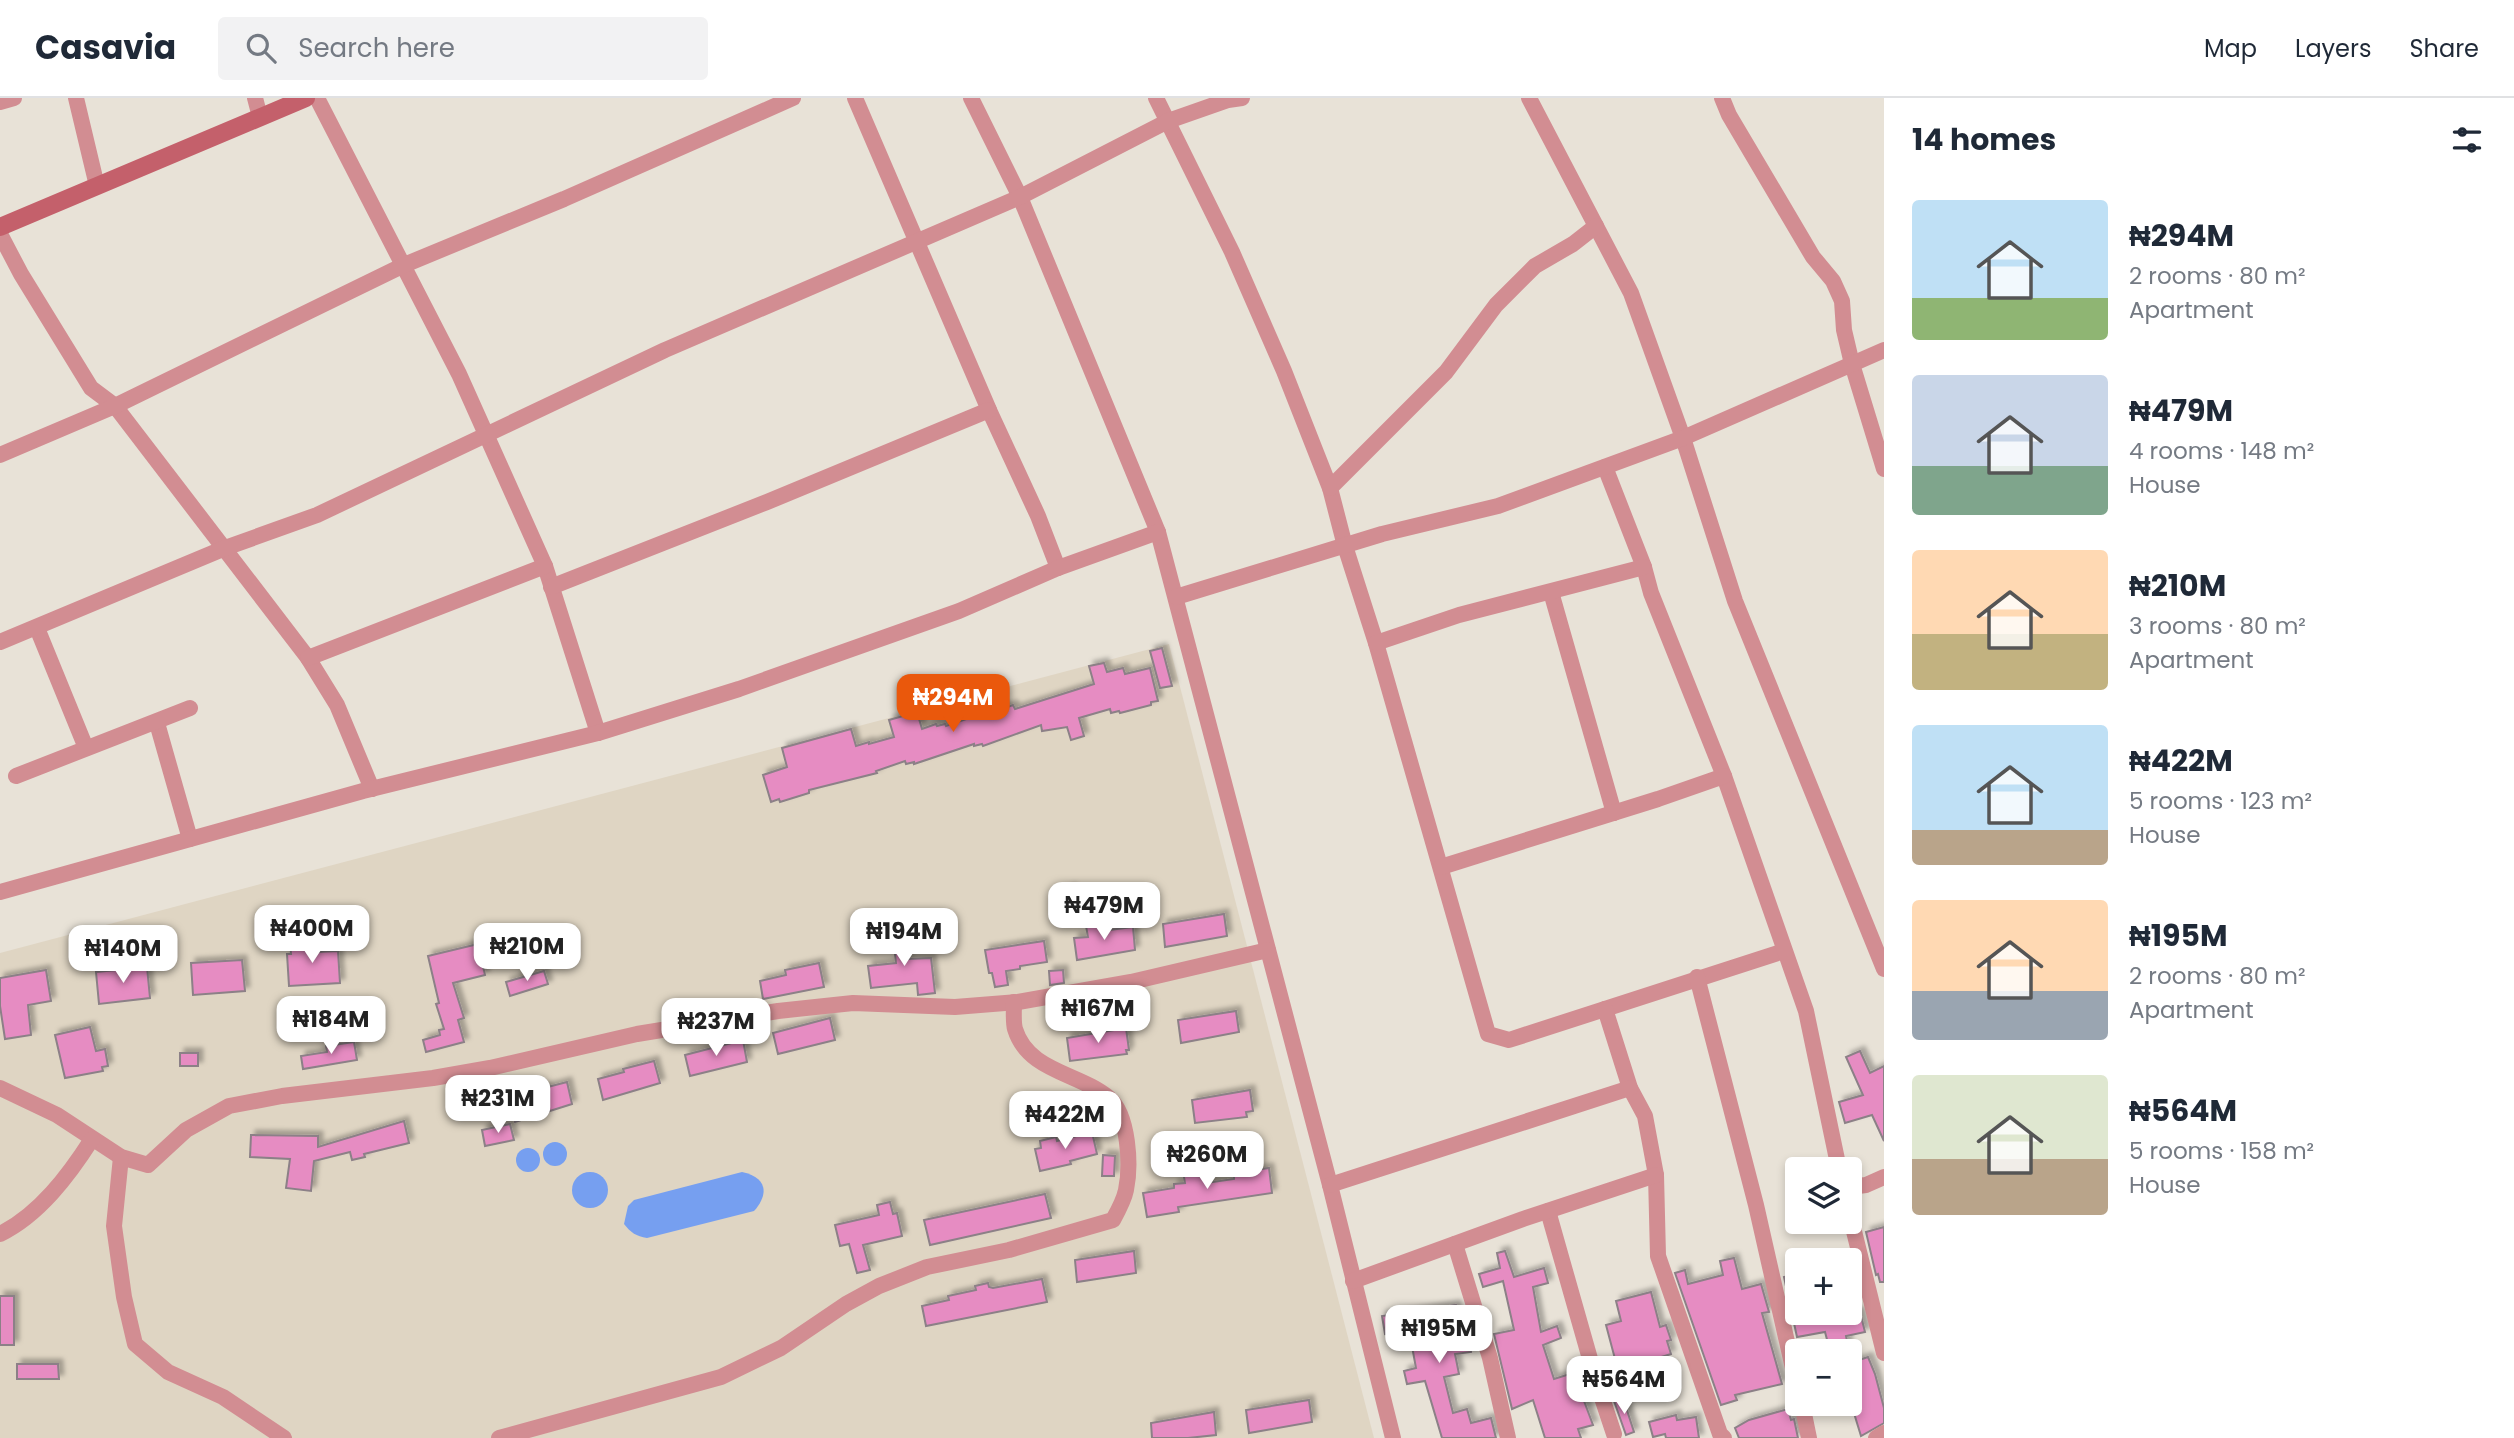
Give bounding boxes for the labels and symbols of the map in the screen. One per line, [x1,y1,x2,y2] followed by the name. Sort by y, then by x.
[904,674,1002,734] pin: ₦294M
[1055,882,1153,942] pin: ₦479M
[263,906,361,965] pin: ₦400M
[855,908,953,968] pin: ₦194M
[478,924,576,983] pin: ₦210M
[74,926,172,985] pin: ₦140M
[1049,986,1147,1045] pin: ₦167M
[282,996,380,1056] pin: ₦184M
[667,998,765,1058] pin: ₦237M
[449,1076,547,1135] pin: ₦231M
[1016,1091,1114,1151] pin: ₦422M
[1158,1132,1256,1191] pin: ₦260M
[1390,1306,1488,1365] pin: ₦195M
[1575,1356,1673,1416] pin: ₦564M

